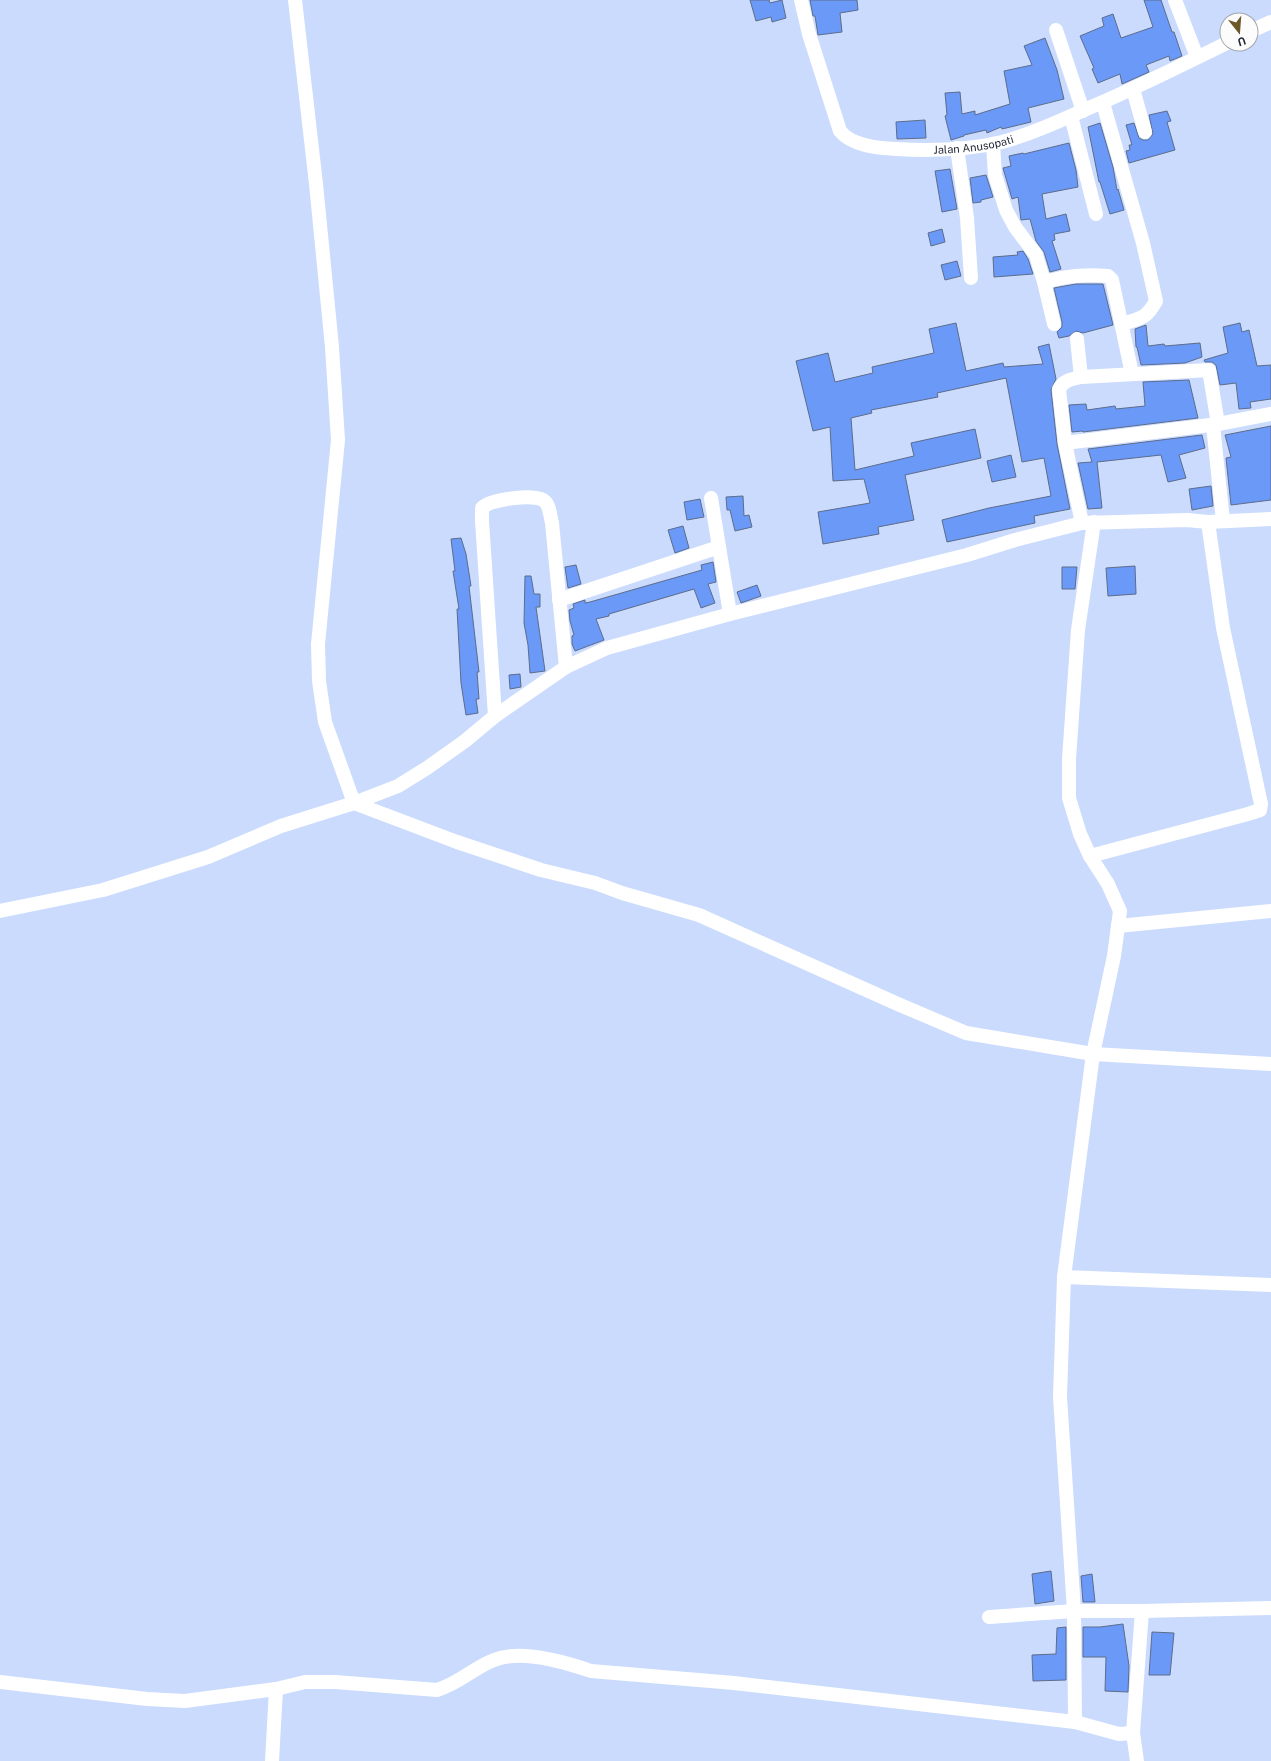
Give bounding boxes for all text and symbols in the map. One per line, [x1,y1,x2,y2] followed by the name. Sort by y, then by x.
[1219,12,1259,52] north arrow
[1236,35,1247,48] text: U
[933,133,1015,156] street label: Jalan Anusopati

